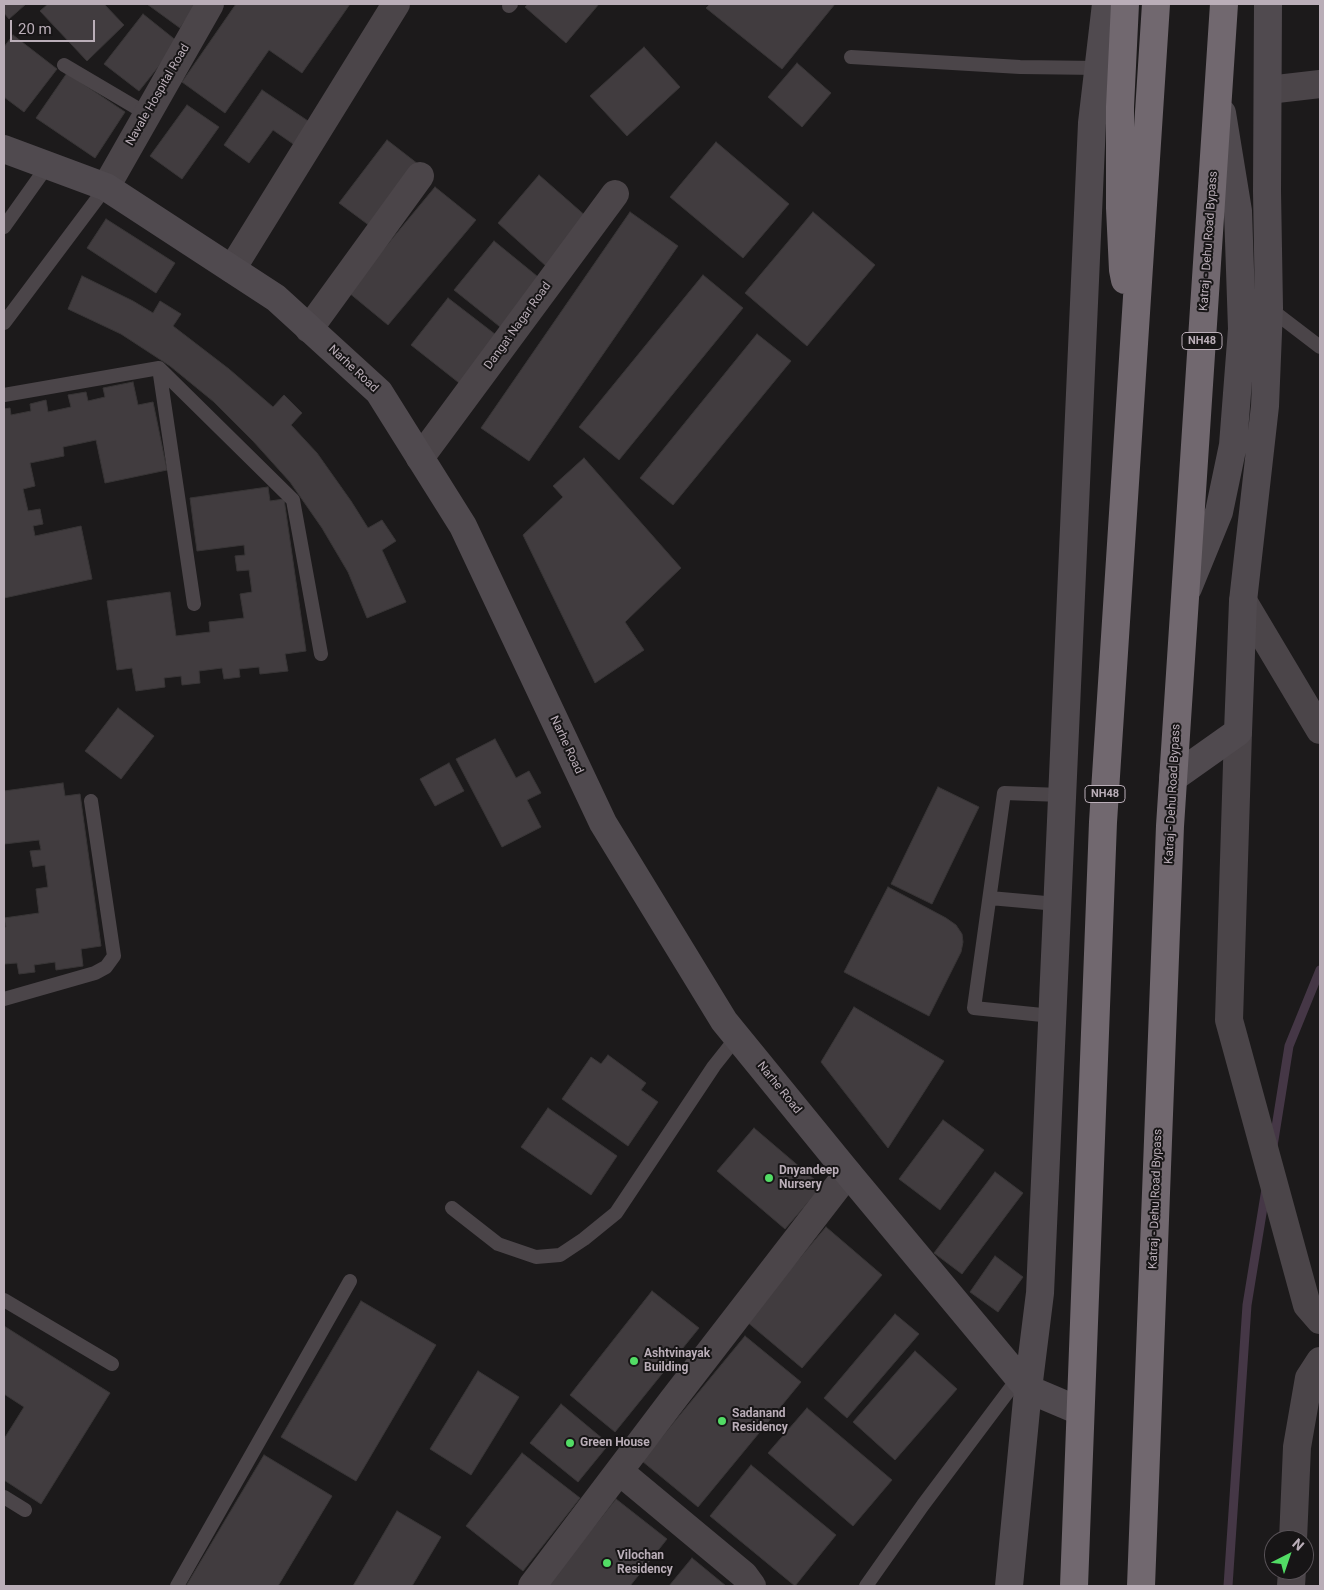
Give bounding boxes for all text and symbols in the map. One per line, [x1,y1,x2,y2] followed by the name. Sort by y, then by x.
[12,10,98,42] scale bar
[18,20,52,38] text: 20 m
[123,42,193,148] street label: Navale Hospital Road
[1197,171,1221,311] street label: Katraj - Dehu Road Bypass
[482,280,554,372] street label: Dangat Nagar Road
[1182,332,1222,350] road number: NH48
[325,342,381,396] street label: Narhe Road
[546,714,586,776] street label: Narhe Road
[1162,724,1184,864] street label: Katraj - Dehu Road Bypass
[1085,786,1125,802] road number: NH48
[754,1059,804,1117] street label: Narhe Road
[1146,1129,1166,1269] street label: Katraj - Dehu Road Bypass
[779,1164,839,1192] place label: Dnyandeep Nursery
[763,1172,775,1184] marker: Dnyandeep Nursery
[644,1347,710,1375] place label: Ashtvinayak Building
[628,1355,640,1367] marker: Ashtvinayak Building
[732,1407,788,1435] place label: Sadanand Residency
[716,1415,728,1427] marker: Sadanand Residency
[580,1436,650,1450] place label: Green House
[564,1437,576,1449] marker: Green House
[1264,1530,1314,1580] north arrow
[1289,1535,1307,1554] text: N
[617,1549,673,1577] place label: Vilochan Residency
[601,1557,613,1569] marker: Vilochan Residency

